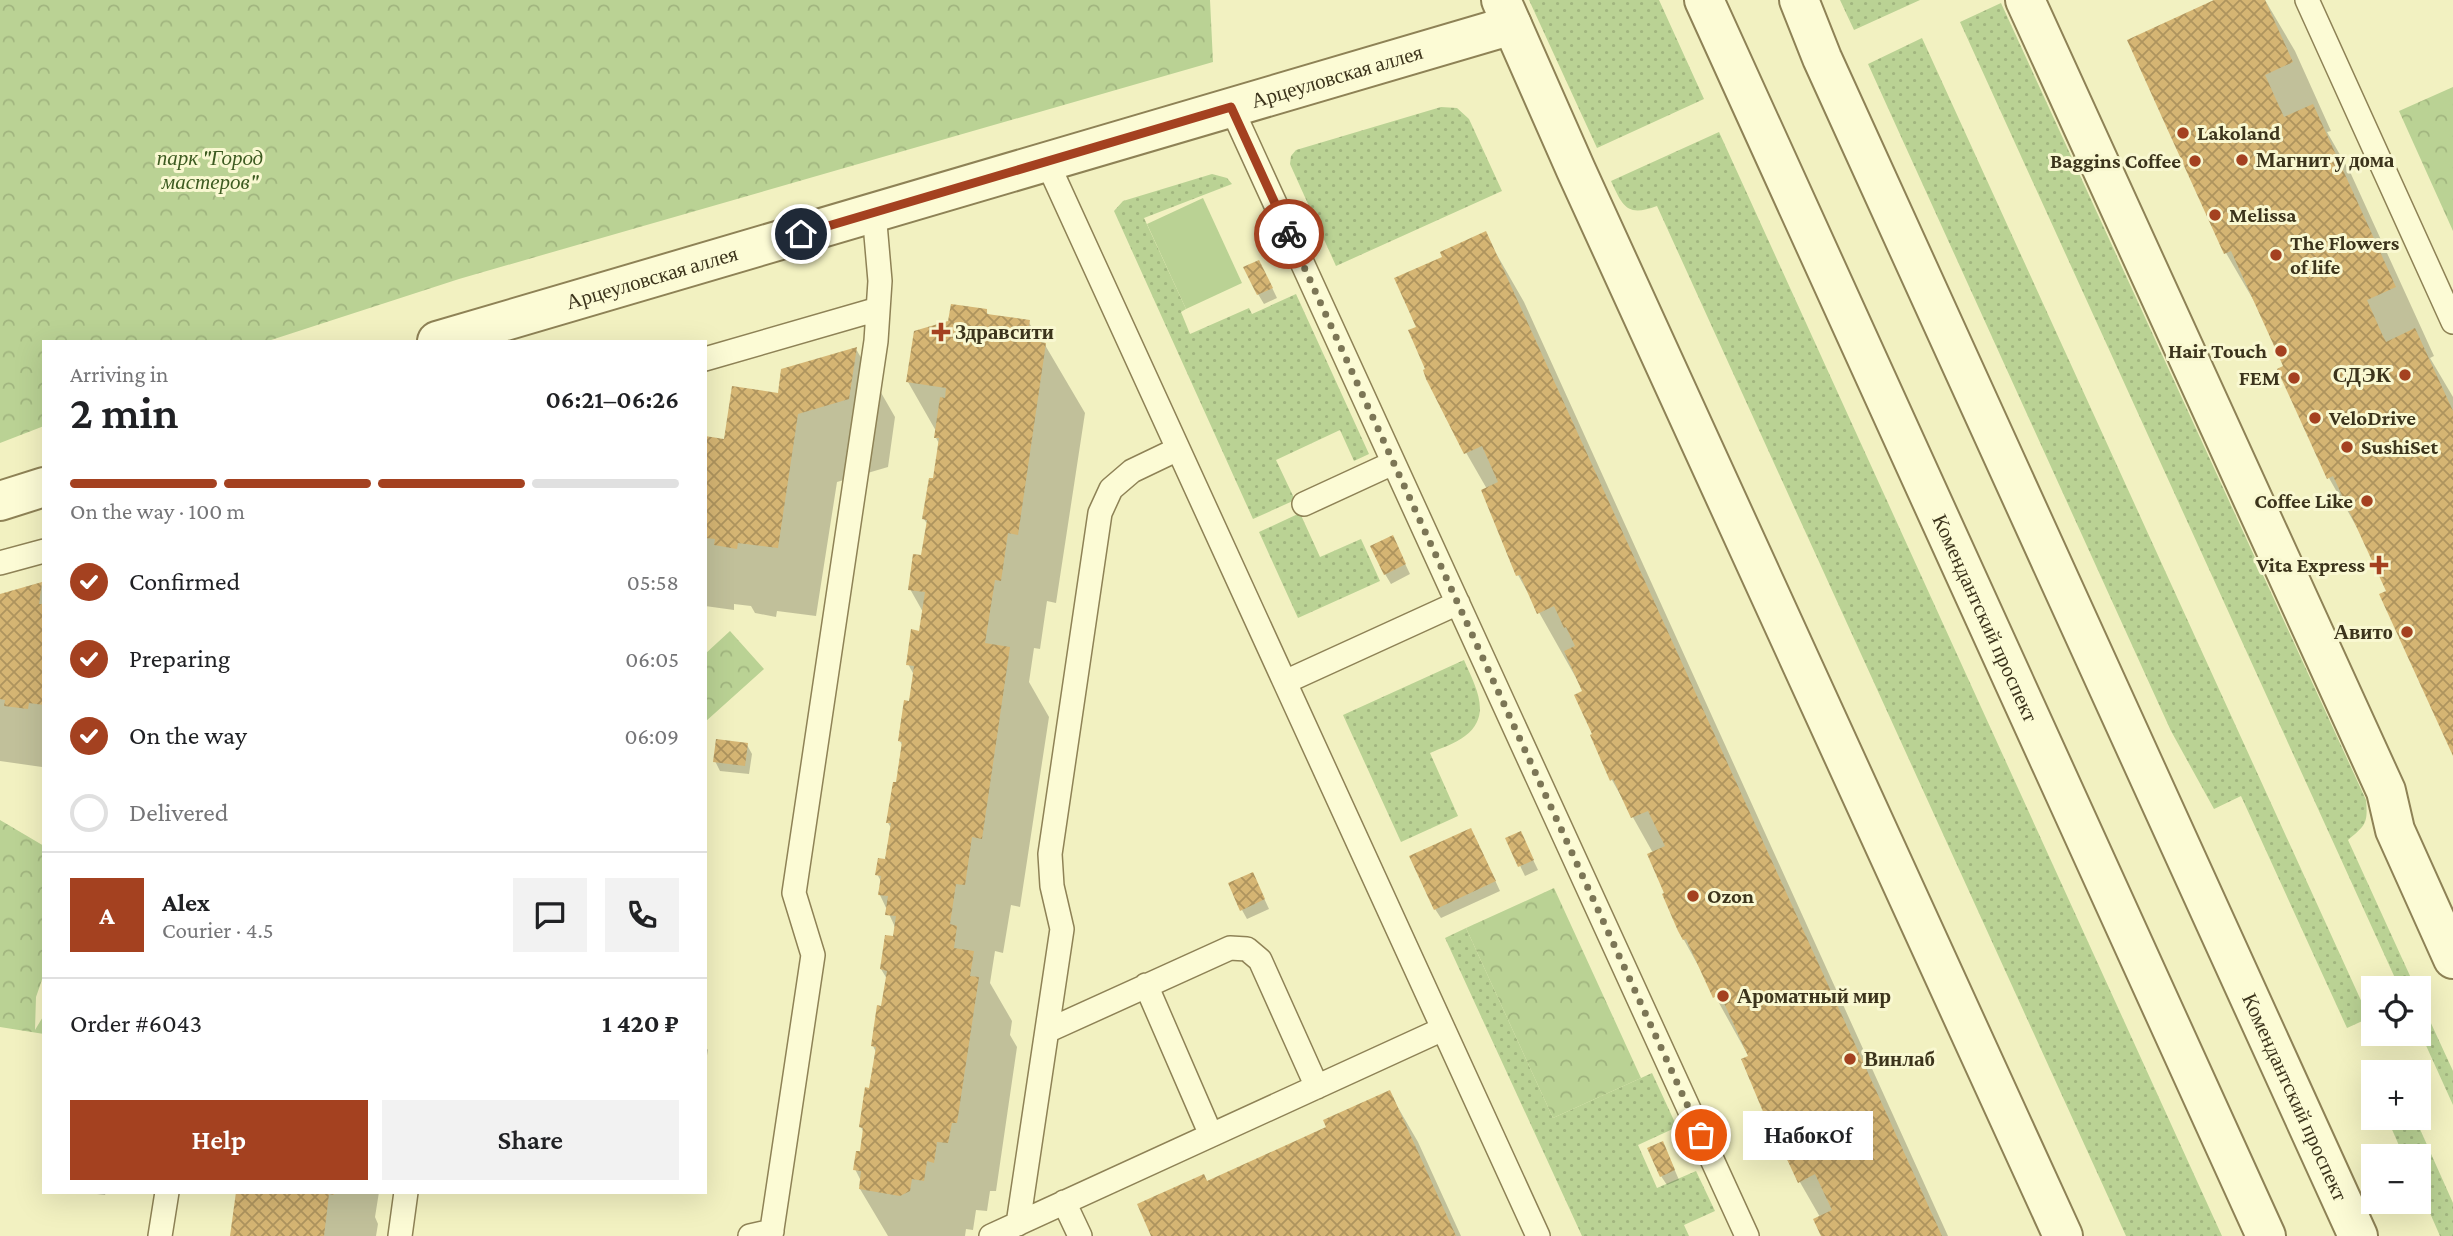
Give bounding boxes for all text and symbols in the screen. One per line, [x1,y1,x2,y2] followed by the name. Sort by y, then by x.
[1248,40,1426,113] street label: Арцеуловская аллея
[2197,121,2281,145] place label: Lakoland
[2175,125,2191,141] marker: Lakoland
[157,146,263,194] park label: парк "Город мастеров"
[2256,148,2395,172] place label: Магнит у дома
[2050,149,2181,173] place label: Baggins Coffee
[2234,152,2250,168] marker: Магнит у дома
[2187,153,2203,169] marker: Baggins Coffee
[1254,199,1324,269] courier
[2229,203,2297,227] place label: Melissa
[771,204,831,264] pin
[2207,207,2223,223] marker: Melissa
[782,215,820,253] icon: home
[1270,215,1308,253] icon: bike
[2290,231,2400,279] place label: The Flowers of life
[563,241,741,314] street label: Арцеуловская аллея
[2268,247,2284,263] marker: The Flowers of life
[955,320,1054,344] place label: Здравсити
[933,324,949,340] marker: Здравсити
[2168,339,2267,363] place label: Hair Touch
[2273,343,2289,359] marker: Hair Touch
[70,361,168,387] text: Arriving in
[2332,363,2392,387] place label: СДЭК
[2239,366,2280,390] place label: FEM
[2397,367,2413,383] marker: СДЭК
[2286,370,2302,386] marker: FEM
[545,385,679,414] text: 06:21–06:26
[70,387,178,438] text: 2 min
[2328,406,2416,430] place label: VeloDrive
[2307,410,2323,426] marker: VeloDrive
[2361,435,2438,459] place label: SushiSet
[2339,439,2355,455] marker: SushiSet
[2254,489,2353,513] place label: Coffee Like
[2359,493,2375,509] marker: Coffee Like
[70,498,245,524] text: On the way · 100 m
[1927,511,2043,726] street label: Комендантский проспект
[2256,553,2365,577] place label: Vita Express
[2371,557,2387,573] marker: Vita Express
[70,563,108,601] icon: check
[129,567,240,596] text: Confirmed
[627,569,679,595] text: 05:58
[2334,620,2393,644] place label: Авито
[2399,624,2415,640] marker: Авито
[70,640,108,678] icon: check
[129,644,230,673] text: Preparing
[625,646,679,672] text: 06:05
[70,717,108,755] icon: check
[129,721,247,750] text: On the way
[624,723,679,749] text: 06:09
[129,798,228,827] text: Delivered
[513,878,587,952] button: chat
[605,878,679,952] button: phone
[1707,884,1754,908] place label: Ozon
[162,888,210,917] text: Alex
[1685,888,1701,904] marker: Ozon
[99,901,115,930] text: A
[162,917,274,943] text: Courier · 4.5
[2361,976,2431,1214] map controls
[2361,976,2431,1046] button: locate
[1737,984,1891,1008] place label: Ароматный мир
[1715,988,1731,1004] marker: Ароматный мир
[2237,990,2352,1205] street label: Комендантский проспект
[70,1009,202,1038] text: Order #6043
[602,1009,679,1038] text: 1 420 ₽
[1864,1047,1935,1071] place label: Винлаб
[1842,1051,1858,1067] marker: Винлаб
[2361,1060,2431,1130] button: +
[70,1100,368,1180] button: Help
[382,1100,679,1180] button: Share
[1671,1105,1731,1165] pin
[1743,1110,1872,1160] callout: НабокOf
[1682,1116,1720,1154] icon: bag
[1764,1122,1852,1148] text: НабокOf
[2361,1144,2431,1214] button: −

